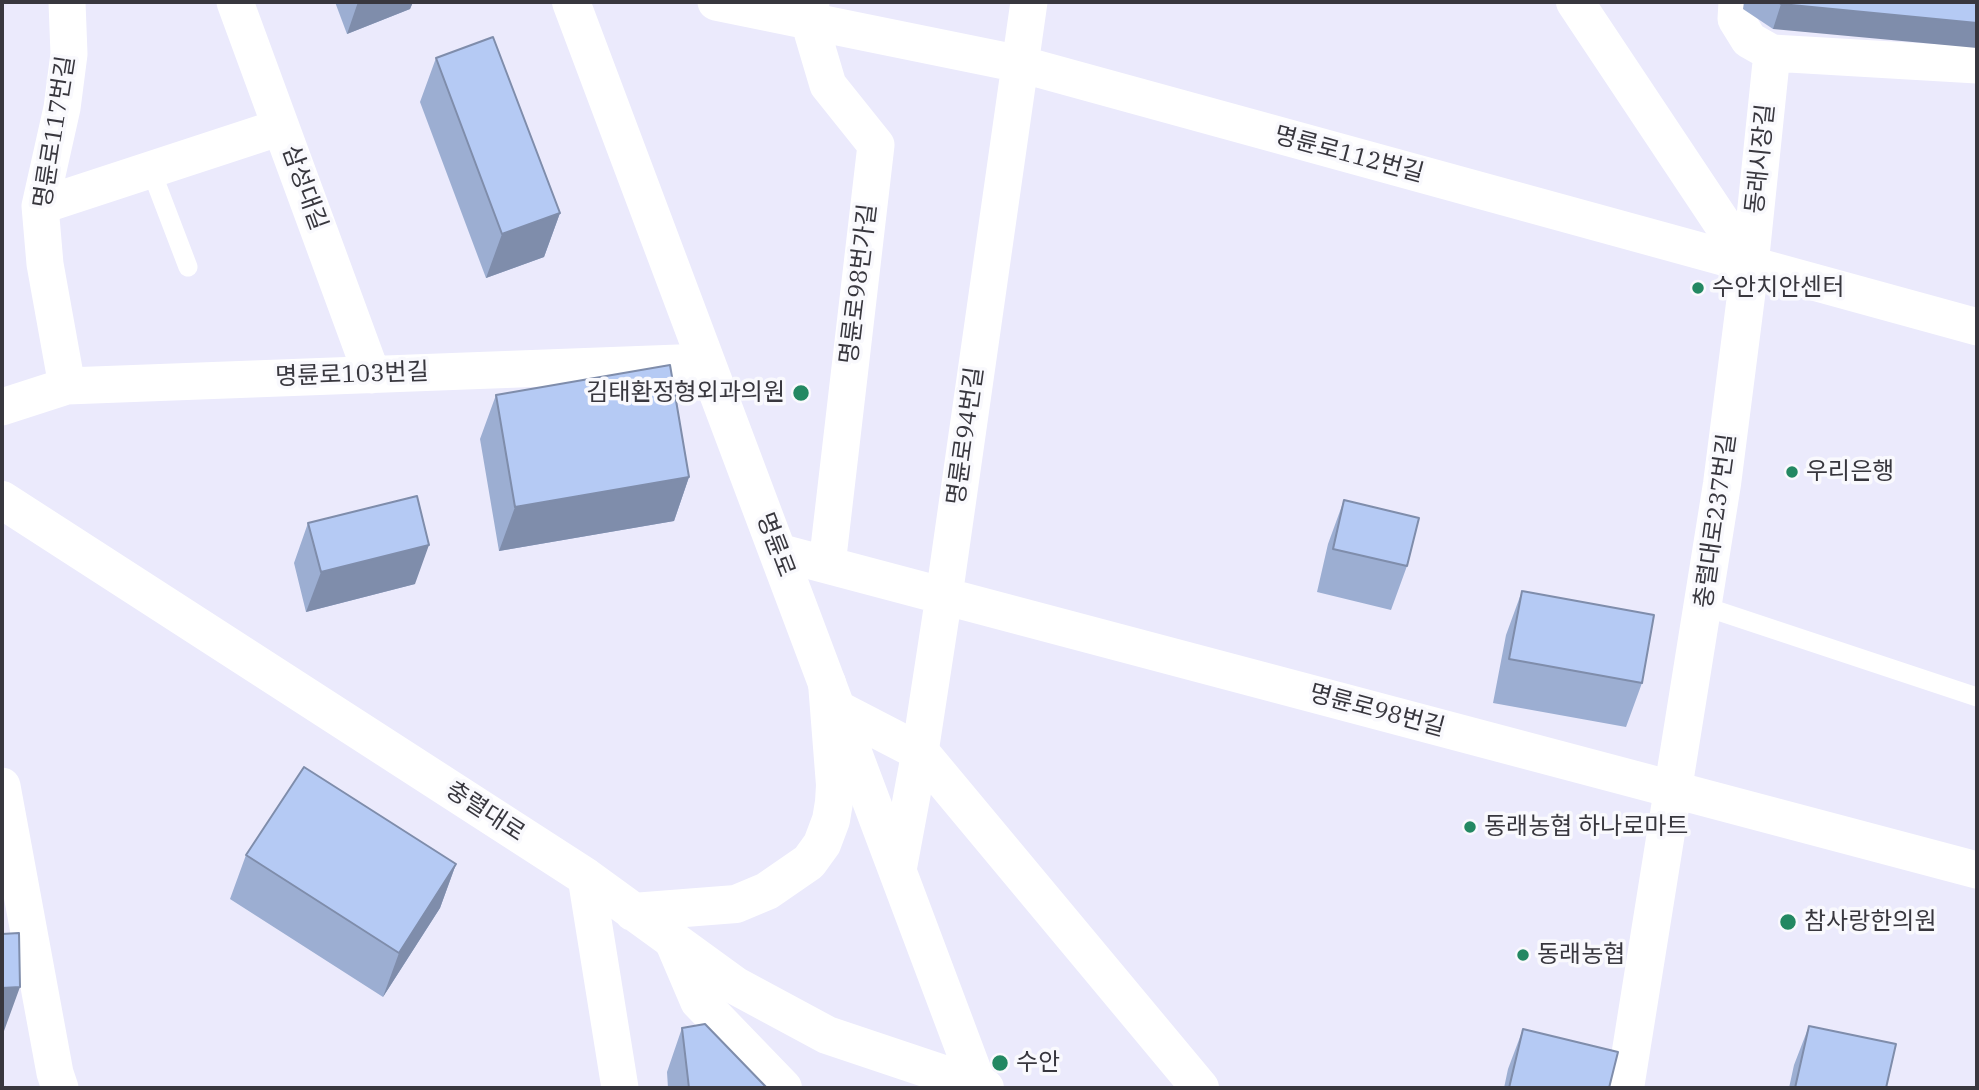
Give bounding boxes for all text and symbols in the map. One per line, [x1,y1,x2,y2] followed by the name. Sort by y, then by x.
[29,54,81,210] street label: 명륜로117번길
[1741,103,1781,215] street label: 동래시장길
[1271,121,1427,189] street label: 명륜로112번길
[275,142,333,234] street label: 삼성대길
[835,202,883,366] street label: 명륜로98번가길
[1712,274,1844,302] place label: 수안치안센터
[1690,280,1706,296] marker: 수안치안센터
[275,358,429,392] street label: 명륜로103번길
[942,365,990,507] street label: 명륜로94번길
[586,379,785,407] place label: 김태환정형외과의원
[791,383,811,403] marker: 김태환정형외과의원
[1690,432,1742,610] street label: 충렬대로237번길
[1806,458,1894,486] place label: 우리은행
[1784,464,1800,480] marker: 우리은행
[750,509,800,581] street label: 명륜로
[1306,679,1448,743] street label: 명륜로98번길
[440,776,530,848] street label: 충렬대로
[1484,813,1688,841] place label: 동래농협 하나로마트
[1462,819,1478,835] marker: 동래농협 하나로마트
[1804,908,1936,936] place label: 참사랑한의원
[1778,912,1798,932] marker: 참사랑한의원
[1537,941,1625,969] place label: 동래농협
[1515,947,1531,963] marker: 동래농협
[1016,1049,1060,1077] place label: 수안
[990,1053,1010,1073] marker: 수안

